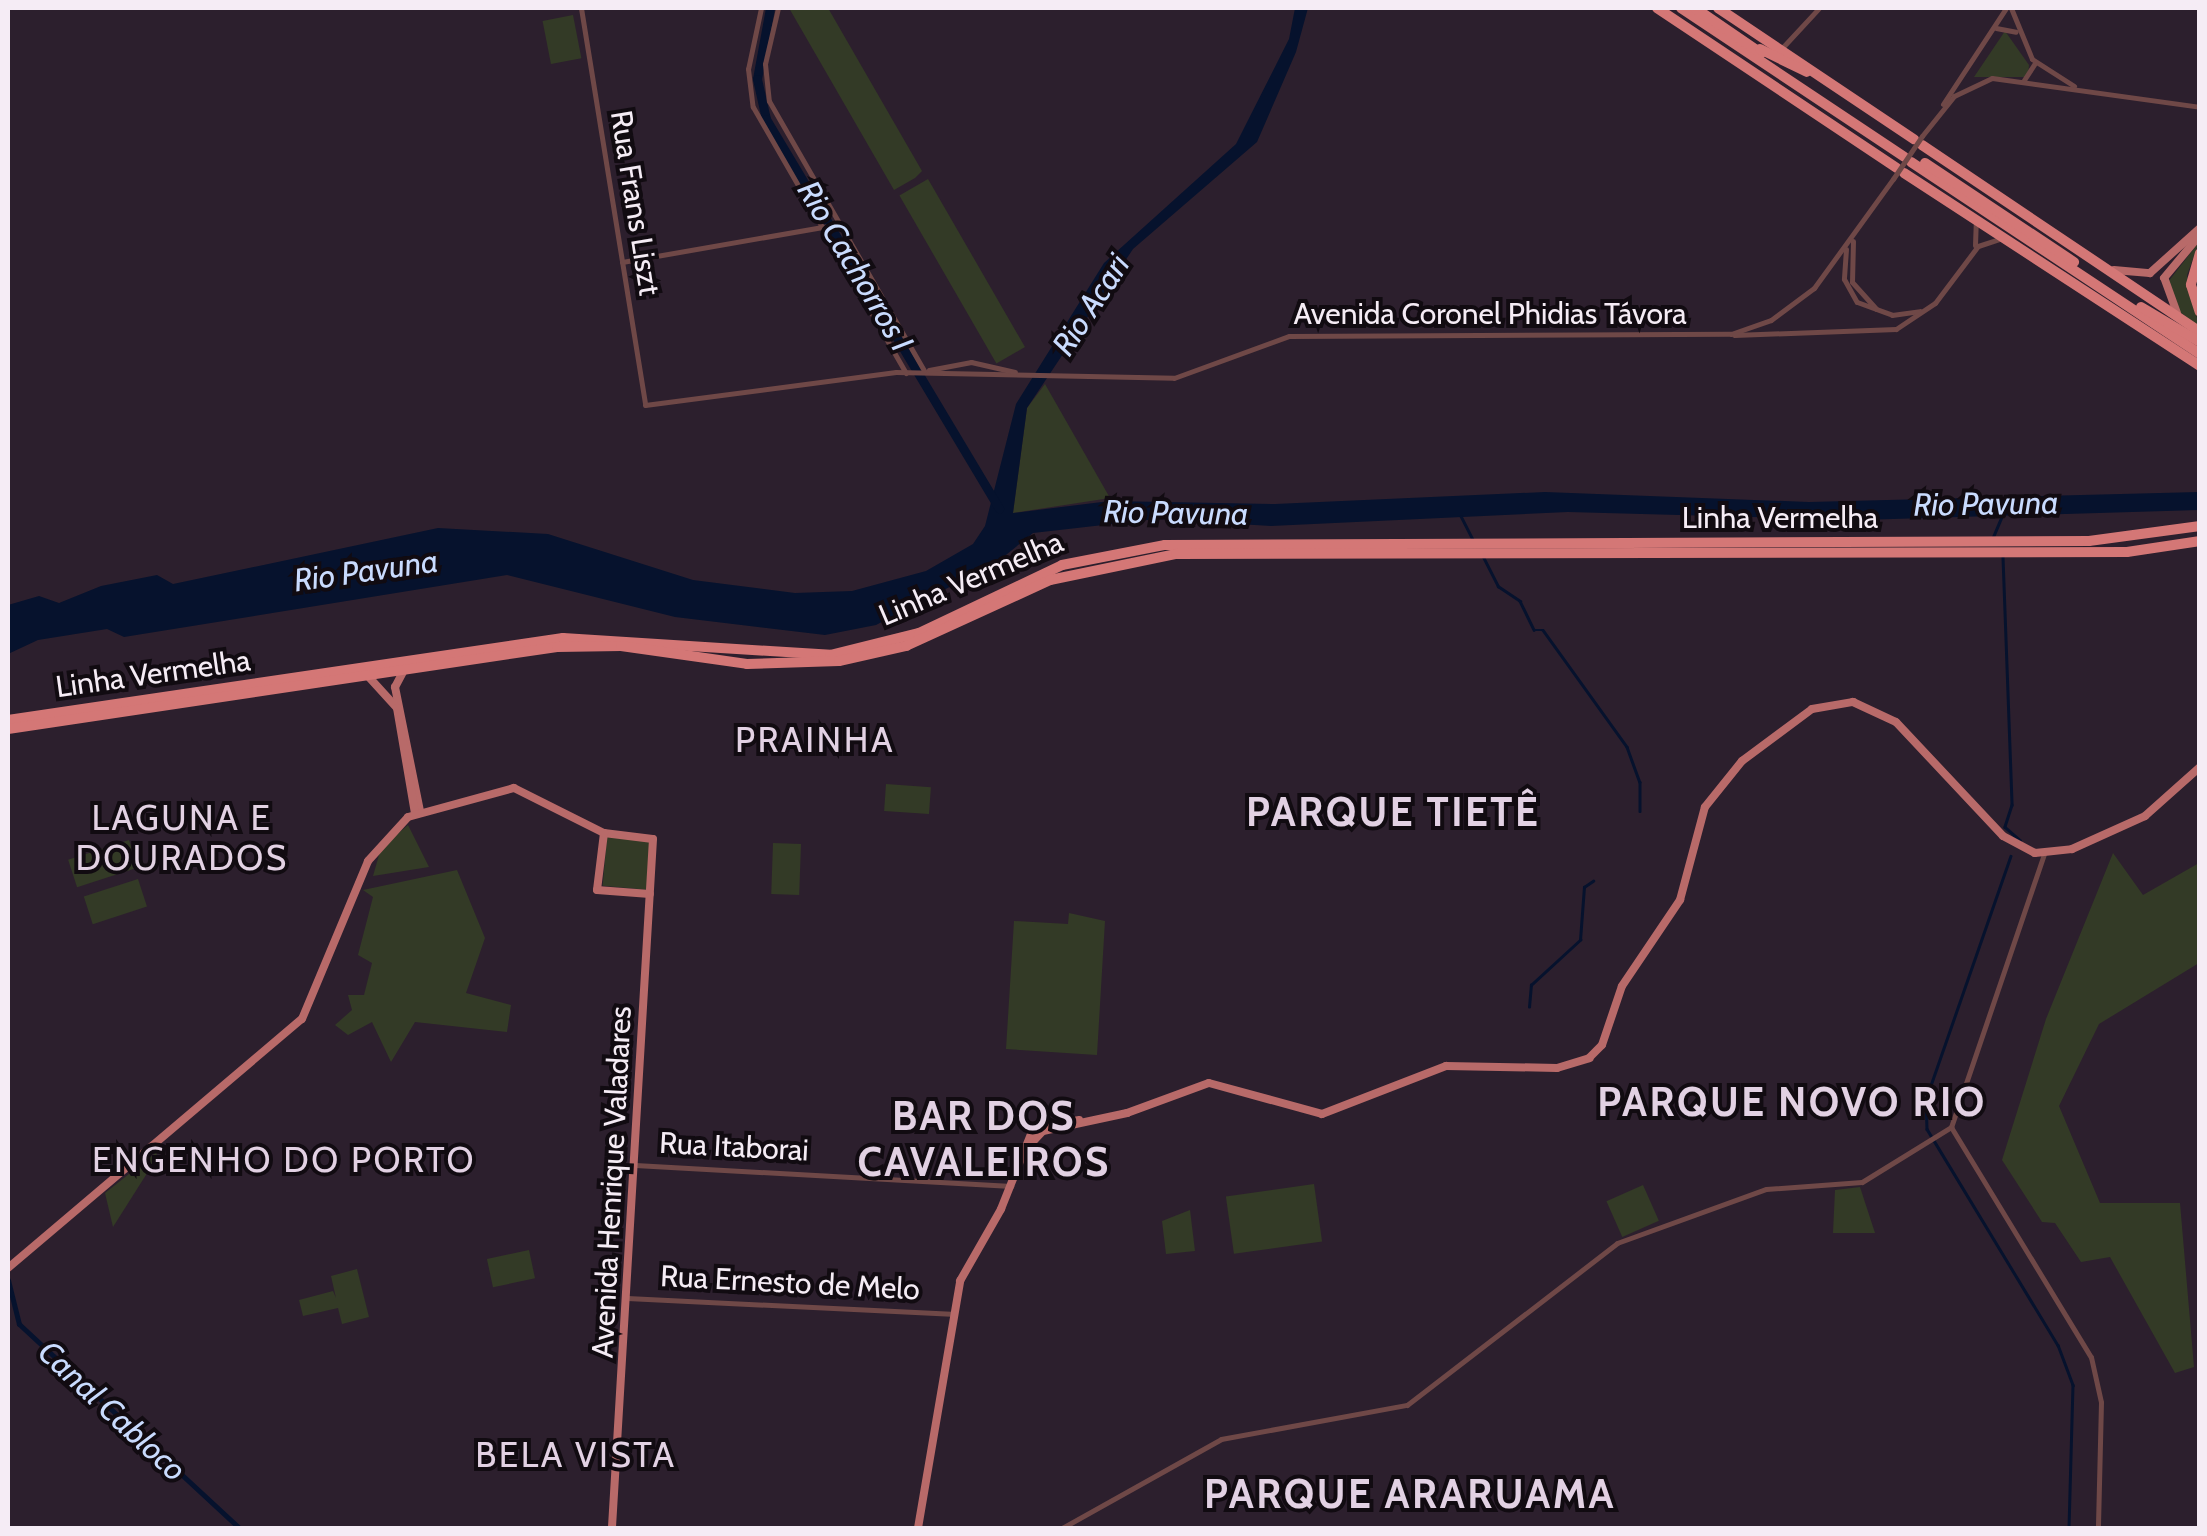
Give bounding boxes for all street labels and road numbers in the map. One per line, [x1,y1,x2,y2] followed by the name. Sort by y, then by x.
[603,108,667,298] street label: Rua Frans Liszt
[1293,296,1687,332] street label: Avenida Coronel Phidias Távora
[1682,500,1878,536] street label: Linha Vermelha
[874,524,1068,634] street label: Linha Vermelha
[53,643,253,705] street label: Linha Vermelha
[585,1005,639,1359] street label: Avenida Henrique Valadares
[658,1125,810,1169] street label: Rua Itaborai
[659,1258,921,1308] street label: Rua Ernesto de Melo

